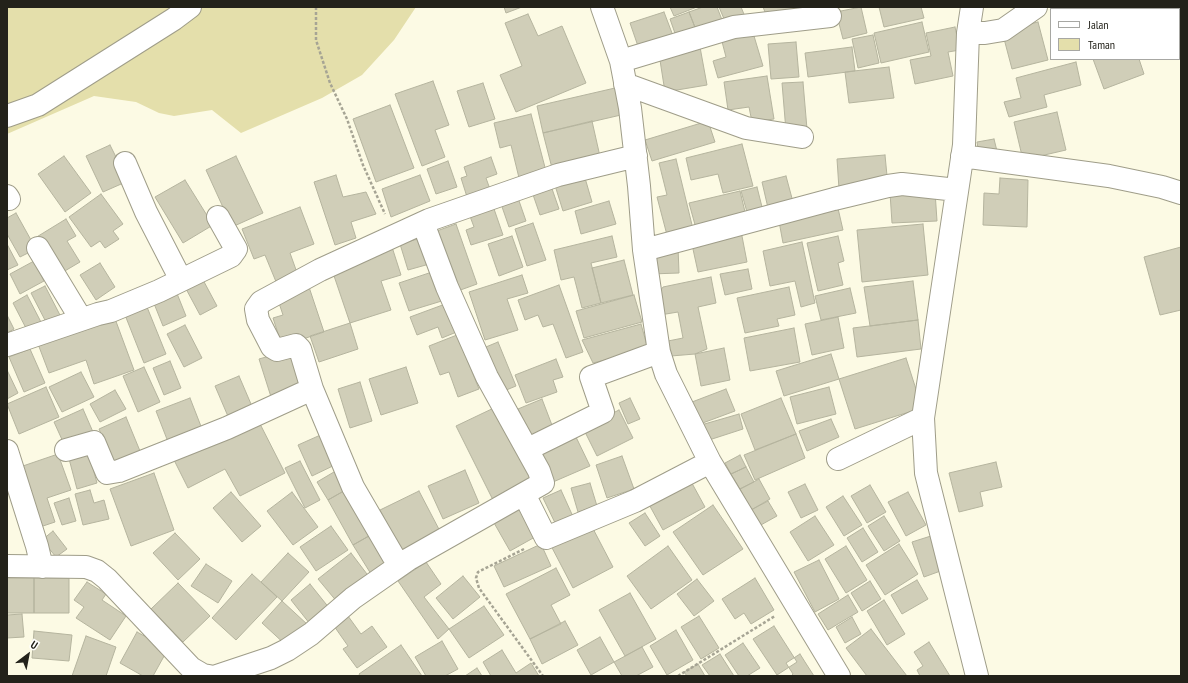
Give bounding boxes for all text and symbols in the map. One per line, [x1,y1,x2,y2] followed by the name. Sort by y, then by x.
[1050,8,1180,60] legend
[1088,17,1109,32] text: Jalan
[1088,37,1115,52] text: Taman
[8,635,48,675] north arrow
[28,637,40,652] text: U

